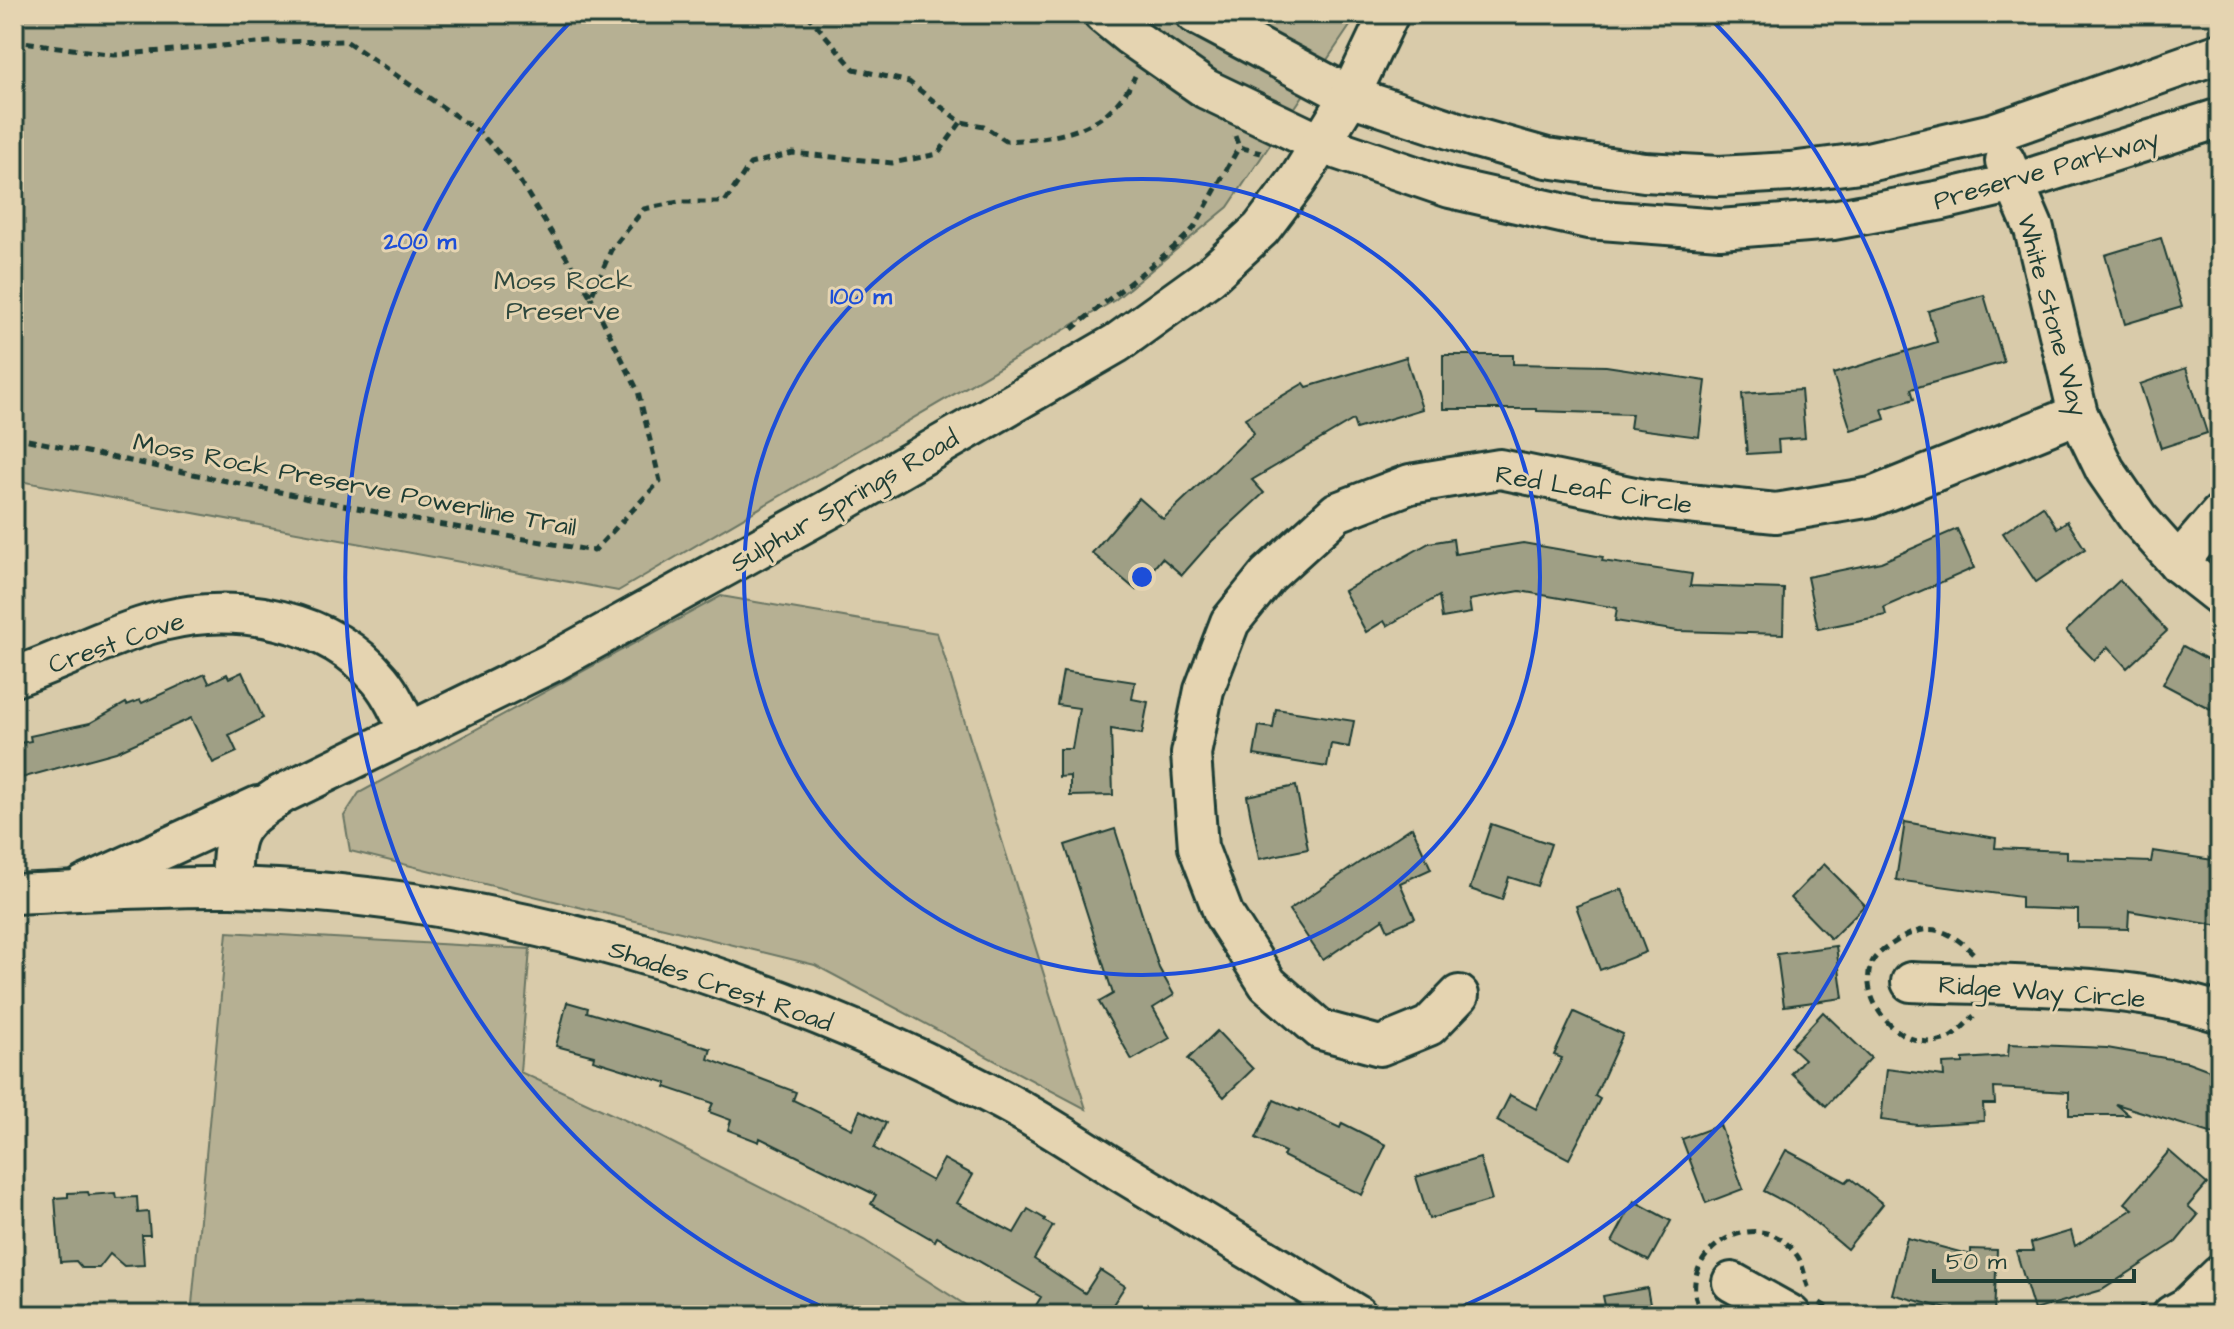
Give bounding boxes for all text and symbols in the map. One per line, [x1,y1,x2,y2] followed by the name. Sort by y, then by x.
[1929,121,2164,221] street label: Preserve Parkway
[2006,210,2096,421] street label: White Stone Way
[383,225,456,259] text: 200 m
[494,263,632,329] park label: Moss Rock Preserve
[830,280,892,314] text: 100 m
[724,421,966,583] street label: Sulphur Springs Road
[130,424,580,546] street label: Moss Rock Preserve Powerline Trail
[1493,457,1695,523] street label: Red Leaf Circle
[1128,563,1156,591] centre of rings
[44,603,189,683] street label: Crest Cove
[604,931,837,1041] street label: Shades Crest Road
[1937,967,2147,1019] street label: Ridge Way Circle
[1934,1233,2134,1283] scale bar
[1946,1245,2007,1279] text: 50 m

